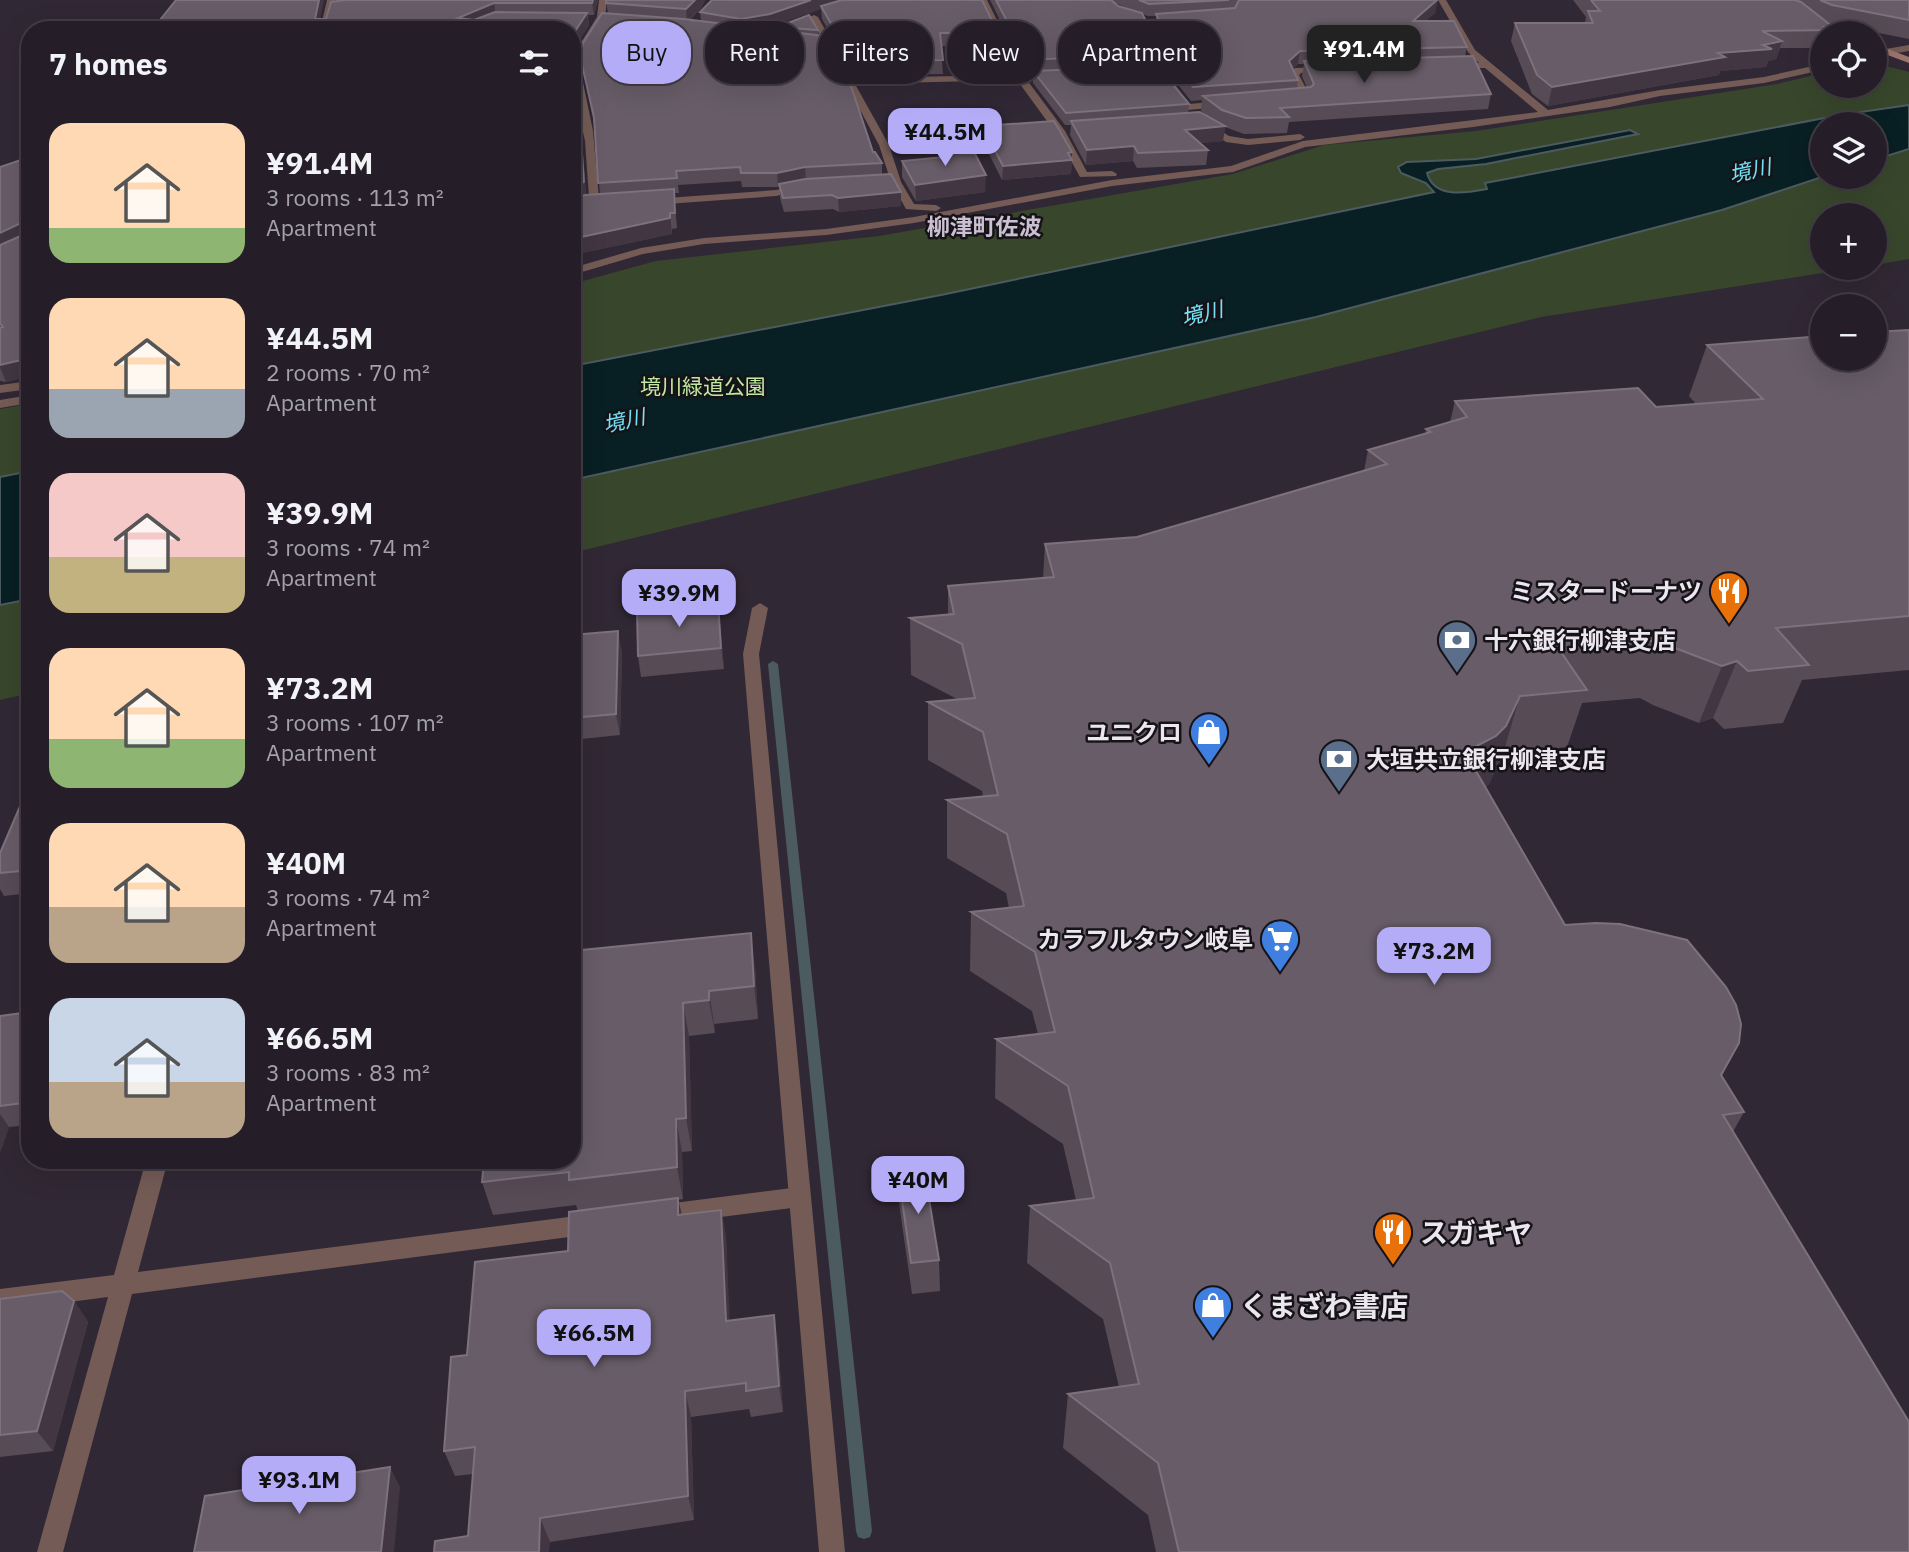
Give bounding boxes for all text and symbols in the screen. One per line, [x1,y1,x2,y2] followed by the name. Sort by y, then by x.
[602,21,691,84] chip: Buy
[705,21,804,84] chip: Rent
[818,21,933,84] chip: Filters
[947,21,1044,84] chip: New
[1058,21,1221,84] chip: Apartment
[1810,21,1887,371] map controls
[1810,21,1887,98] button: locate
[1307,25,1421,85] pin: ¥91.4M
[1323,33,1405,63] text: ¥91.4M
[49,44,168,83] text: 7 homes
[515,44,553,82] icon: filters
[888,108,1002,168] pin: ¥44.5M
[1810,112,1887,189] button: layers
[904,116,986,146] text: ¥44.5M
[266,143,373,182] text: ¥91.4M
[105,151,189,235] icon: home
[1727,152,1775,188] water label: 境川
[266,182,444,212] text: 3 rooms · 113 m²
[1810,203,1887,280] button: +
[927,211,1042,241] district label: 柳津町佐波
[266,212,377,242] text: Apartment
[1178,294,1228,332] water label: 境川
[1810,294,1887,371] button: −
[266,318,373,357] text: ¥44.5M
[105,326,189,410] icon: home
[266,357,430,387] text: 2 rooms · 70 m²
[640,372,766,400] park label: 境川緑道公園
[266,387,377,417] text: Apartment
[601,402,649,438] water label: 境川
[266,493,373,532] text: ¥39.9M
[105,501,189,585] icon: home
[266,532,430,562] text: 3 rooms · 74 m²
[266,562,377,592] text: Apartment
[622,570,736,629] pin: ¥39.9M
[1708,570,1750,625] restaurant icon: ミスタードーナツ
[1510,575,1702,607] place label: ミスタードーナツ
[638,577,720,607] text: ¥39.9M
[1436,619,1478,674] bank icon: 十六銀行柳津支店
[1484,624,1676,656] place label: 十六銀行柳津支店
[266,668,373,707] text: ¥73.2M
[105,676,189,760] icon: home
[266,707,444,737] text: 3 rooms · 107 m²
[1188,711,1230,766] shop icon: ユニクロ
[1086,716,1182,748] place label: ユニクロ
[266,737,377,767] text: Apartment
[1318,738,1360,793] bank icon: 大垣共立銀行柳津支店
[1366,743,1606,775] place label: 大垣共立銀行柳津支店
[266,843,346,882] text: ¥40M
[105,851,189,935] icon: home
[266,882,430,912] text: 3 rooms · 74 m²
[266,912,377,942] text: Apartment
[1259,918,1301,973] supermarket icon: カラフルタウン岐阜
[1037,923,1253,955] place label: カラフルタウン岐阜
[1377,928,1491,987] pin: ¥73.2M
[1393,935,1475,965] text: ¥73.2M
[266,1018,373,1057] text: ¥66.5M
[105,1026,189,1110] icon: home
[266,1057,430,1087] text: 3 rooms · 83 m²
[266,1087,377,1117] text: Apartment
[877,1156,959,1216] pin: ¥40M
[887,1164,949,1194] text: ¥40M
[1372,1211,1414,1266] restaurant icon: スガキヤ
[1420,1214,1532,1251] place label: スガキヤ
[1192,1284,1234,1339] shop icon: くまざわ書店
[1240,1287,1408,1324] place label: くまざわ書店
[537,1310,651,1369] pin: ¥66.5M
[553,1317,635,1347] text: ¥66.5M
[242,1456,356,1516] pin: ¥93.1M
[258,1464,340,1494] text: ¥93.1M

